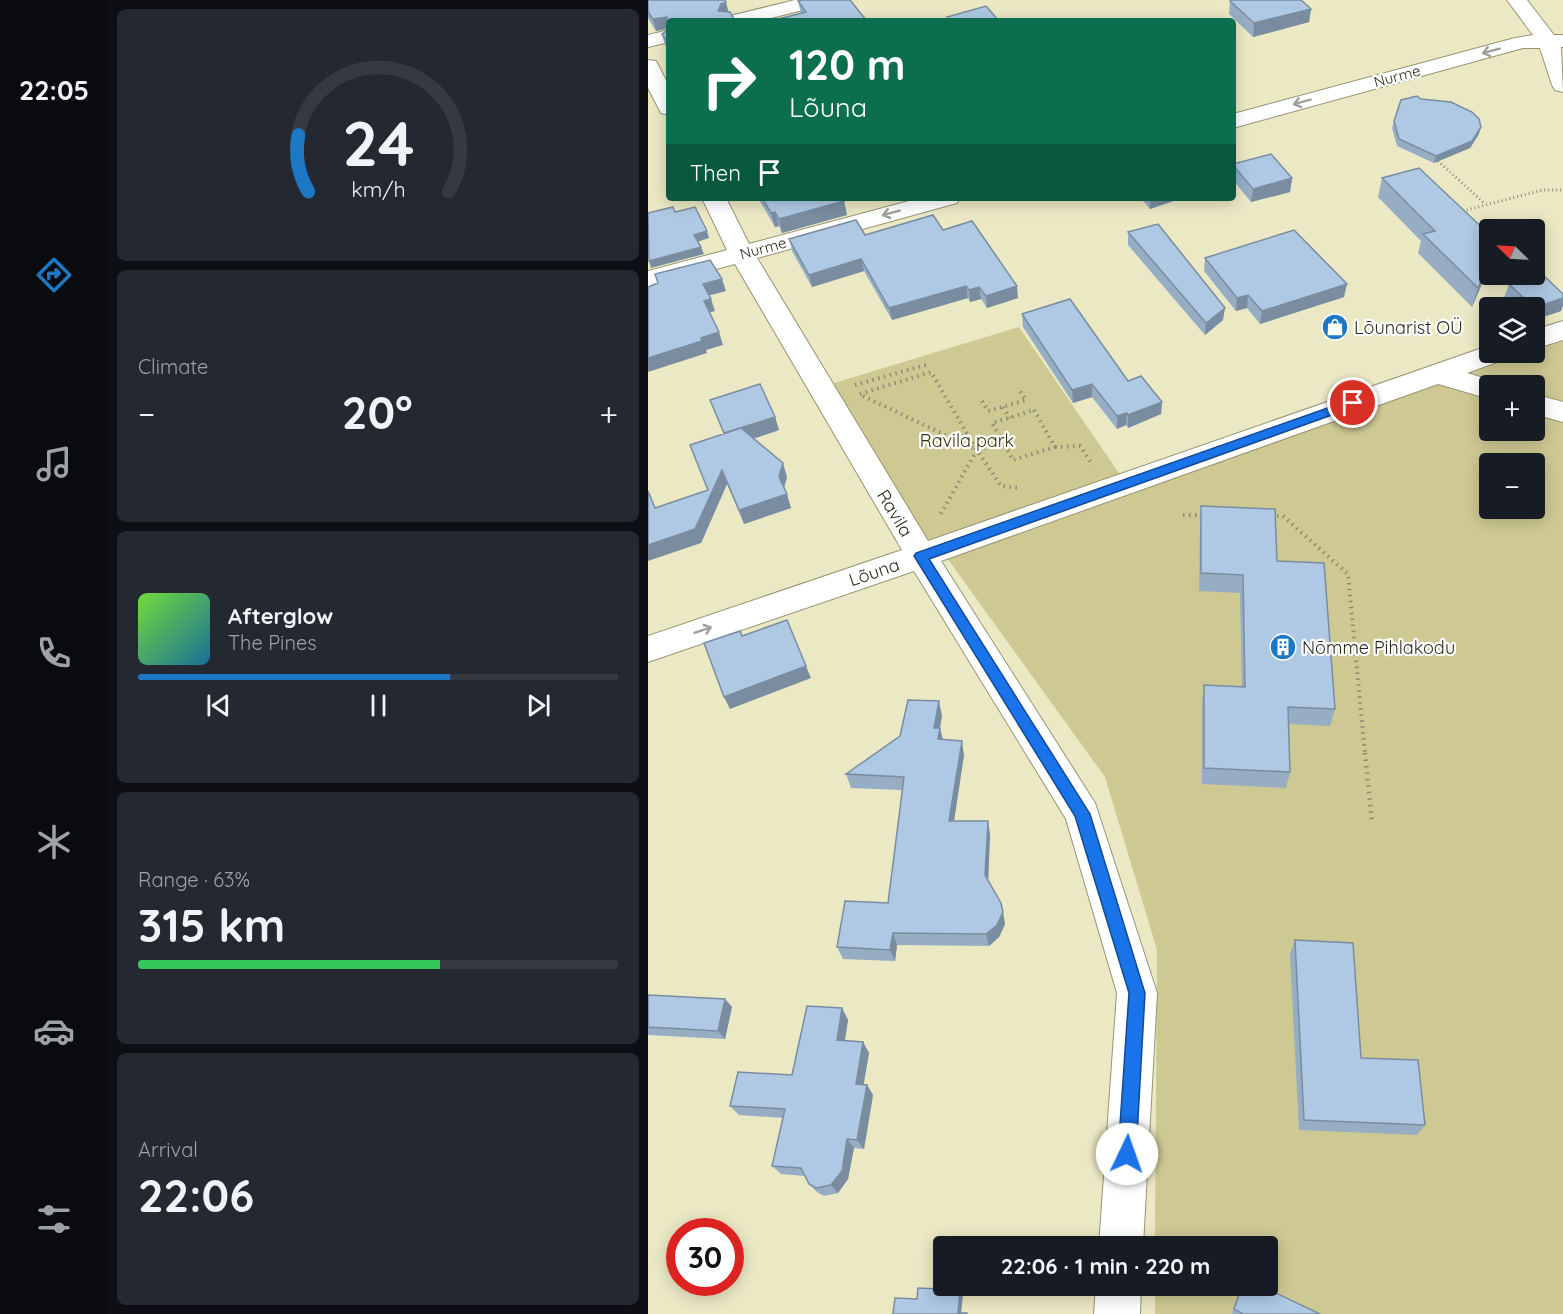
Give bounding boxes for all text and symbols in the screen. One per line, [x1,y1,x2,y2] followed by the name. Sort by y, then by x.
[789,38,906,91] text: 120 m
[690,42,768,120] icon: right
[1481,45,1500,57] one-way arrow
[1372,61,1422,91] street label: Nurme
[19,73,89,107] text: 22:05
[789,90,867,124] text: Lõuna
[1293,97,1312,108] one-way arrow
[342,104,414,182] text: 24
[753,156,786,189] icon: arrive
[690,159,741,187] text: Then
[351,176,405,202] text: km/h
[882,208,901,220] one-way arrow
[1479,219,1545,285] north arrow
[1479,219,1545,519] map controls
[738,233,788,263] street label: Nurme
[33,254,75,296] icon: directions
[1479,297,1545,363] button: layers
[1320,312,1350,342] shop icon: Lõunarist OÜ
[1354,316,1463,339] place label: Lõunarist OÜ
[138,354,208,379] text: Climate
[1479,375,1545,441] button: +
[1327,377,1378,428] pin
[342,384,413,440] text: 20°
[1336,386,1369,419] icon: arrive
[138,393,155,434] text: −
[599,393,618,434] text: +
[920,429,1014,452] park label: Ravila park
[33,443,75,485] icon: music
[1479,453,1545,519] button: −
[872,485,918,541] street label: Ravila
[846,553,902,591] street label: Lõuna
[228,602,333,630] text: Afterglow
[693,624,712,635] one-way arrow
[228,630,317,655] text: The Pines
[33,632,75,674] icon: phone
[1268,632,1298,662] building icon: Nõmme Pihlakodu
[1302,636,1455,659] place label: Nõmme Pihlakodu
[202,689,235,722] icon: previous
[362,689,395,722] icon: pause
[522,689,555,722] icon: next
[33,821,75,863] icon: climate
[138,867,250,892] text: Range · 63%
[138,897,285,953] text: 315 km
[33,1010,75,1052] icon: car
[1095,1122,1159,1186] position arrow
[138,1137,198,1162] text: Arrival
[138,1167,254,1223] text: 22:06
[33,1198,75,1240] icon: filters
[666,1218,744,1296] speed limit sign: 30
[1001,1252,1210,1280] text: 22:06 · 1 min · 220 m

